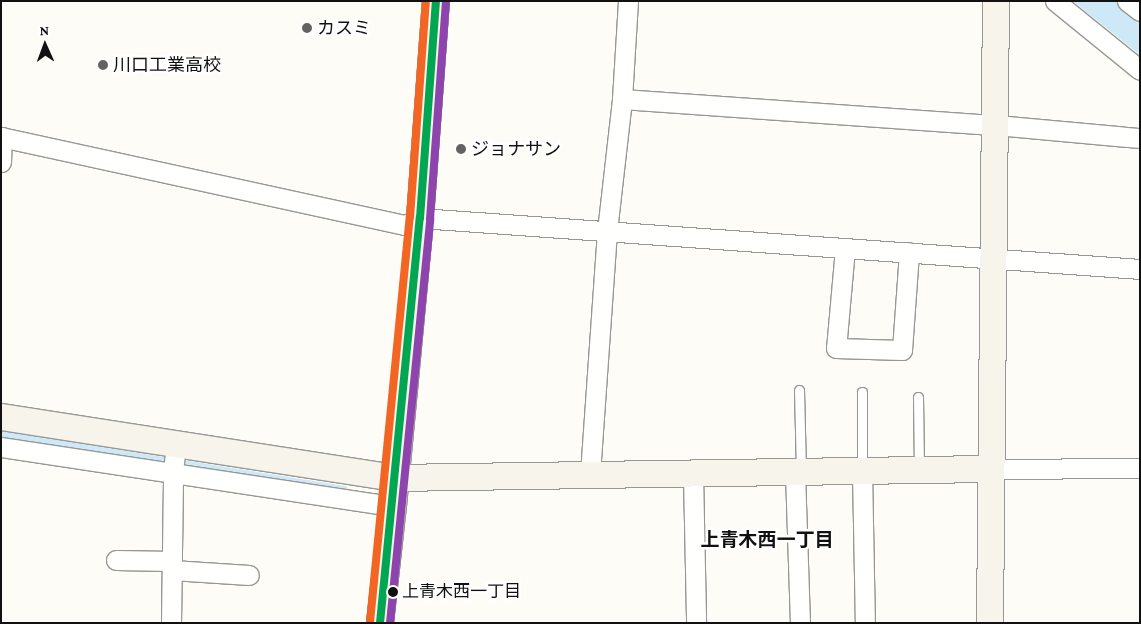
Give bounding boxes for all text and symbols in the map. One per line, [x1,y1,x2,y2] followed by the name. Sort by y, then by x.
[317,17,371,39] place label: カスミ
[20,20,70,70] north arrow
[39,22,50,38] text: N
[301,22,313,34] marker: カスミ
[113,54,221,76] place label: 川口工業高校
[97,59,109,71] marker: 川口工業高校
[471,138,561,160] place label: ジョナサン
[455,143,467,155] marker: ジョナサン
[701,529,833,551] district label: 上青木西一丁目
[402,582,521,602] place label: 上青木西一丁目
[388,587,398,597] marker: 上青木西一丁目

